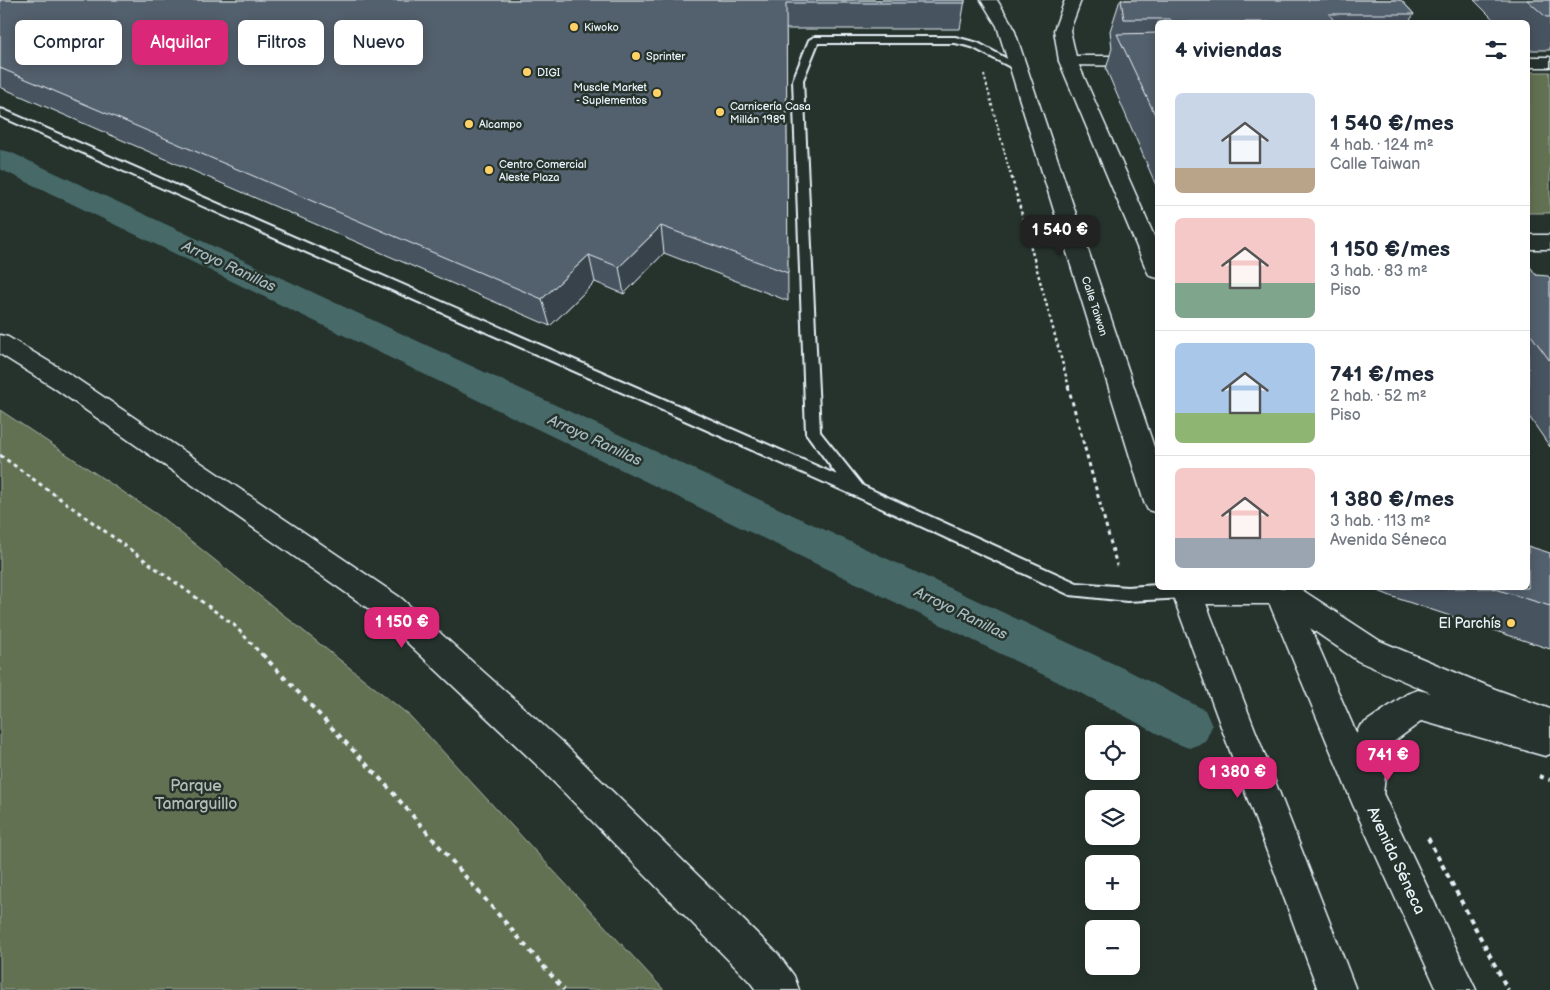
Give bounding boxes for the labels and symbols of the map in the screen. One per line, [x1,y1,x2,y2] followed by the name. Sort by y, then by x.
[568,21,580,33] marker: Kiwoko
[584,21,619,34] place label: Kiwoko
[630,50,642,62] marker: Sprinter
[646,50,686,63] place label: Sprinter
[521,66,533,78] marker: DIGI
[537,66,561,79] place label: DIGI
[573,81,648,107] place label: Muscle Market - Suplementos
[651,87,663,99] marker: Muscle Market - Suplementos
[730,100,811,126] place label: Carnicería Casa Millán 1989
[714,106,726,118] marker: Carnicería Casa Millán 1989
[463,118,475,130] marker: Alcampo
[479,118,522,131] place label: Alcampo
[499,158,586,184] place label: Centro Comercial Aleste Plaza
[483,164,495,176] marker: Centro Comercial Aleste Plaza
[1014,214,1106,257] pin: 1 540 €
[178,236,279,297] water label: Arroyo Ranillas
[1079,275,1110,338] street label: Calle Taiwan
[544,410,645,471] water label: Arroyo Ranillas
[910,582,1011,644] water label: Arroyo Ranillas
[356,606,448,649] pin: 1 150 €
[1438,615,1501,632] place label: El Parchís
[1505,617,1517,629] marker: El Parchís
[1353,740,1423,782] pin: 741 €
[1192,756,1284,799] pin: 1 380 €
[155,777,237,814] park label: Parque Tamarguillo
[1362,804,1429,918] street label: Avenida Séneca

